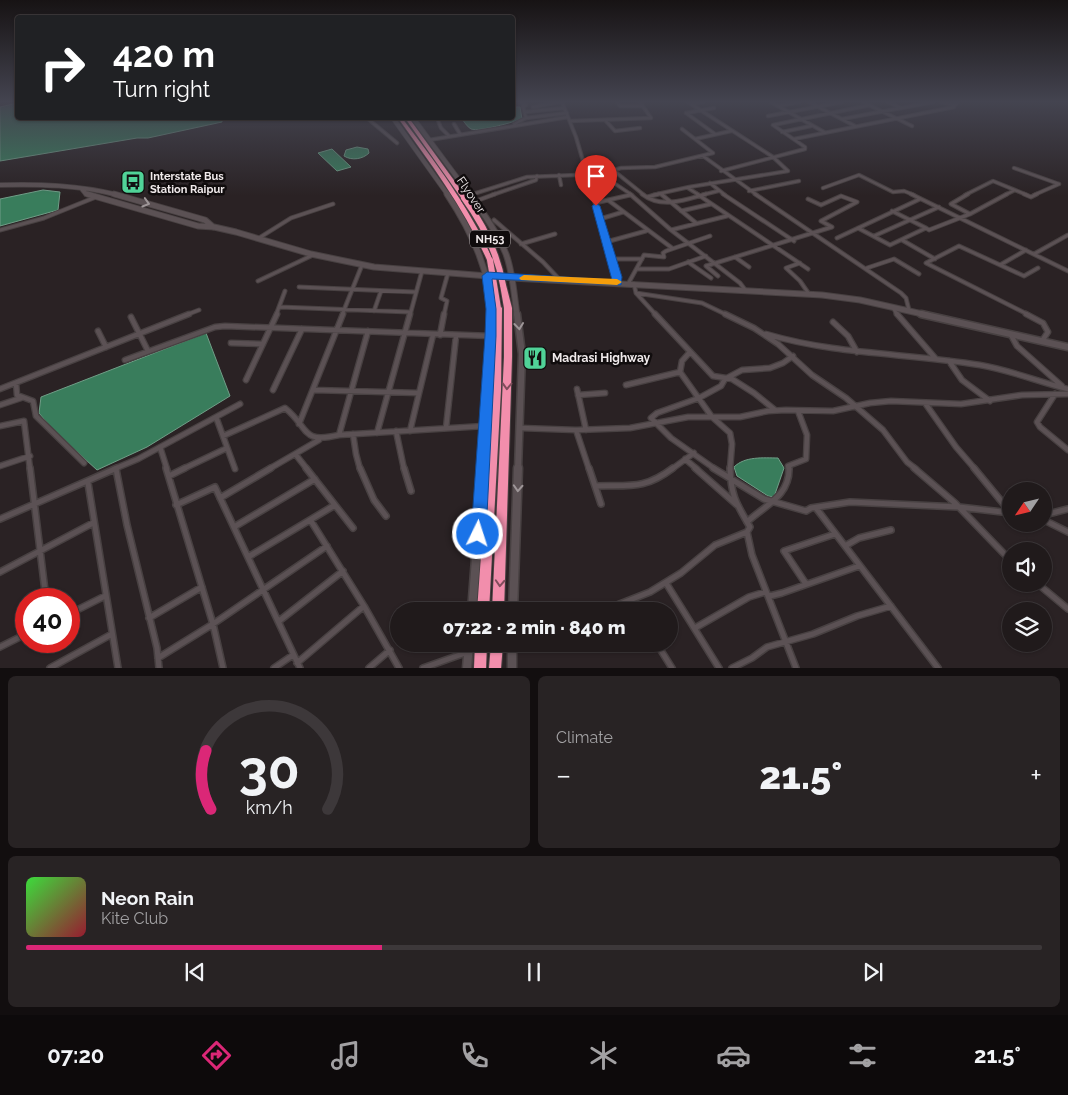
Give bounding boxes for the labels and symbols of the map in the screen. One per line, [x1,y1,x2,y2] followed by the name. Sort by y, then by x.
[575,155,617,206] pin
[120,169,146,195] bus stop icon: Interstate Bus Station Raipur
[150,170,225,196] place label: Interstate Bus Station Raipur
[454,174,489,216] street label: Flyover
[141,198,150,208] one-way arrow
[470,230,510,248] road number: NH53
[513,322,524,330] one-way arrow
[522,345,548,371] restaurant icon: Madrasi Highway
[552,351,651,365] place label: Madrasi Highway
[502,382,512,390] one-way arrow
[1002,482,1052,532] north arrow
[512,484,523,492] one-way arrow
[451,507,503,559] position arrow
[494,579,505,587] one-way arrow
[15,588,80,653] speed limit sign: 40

